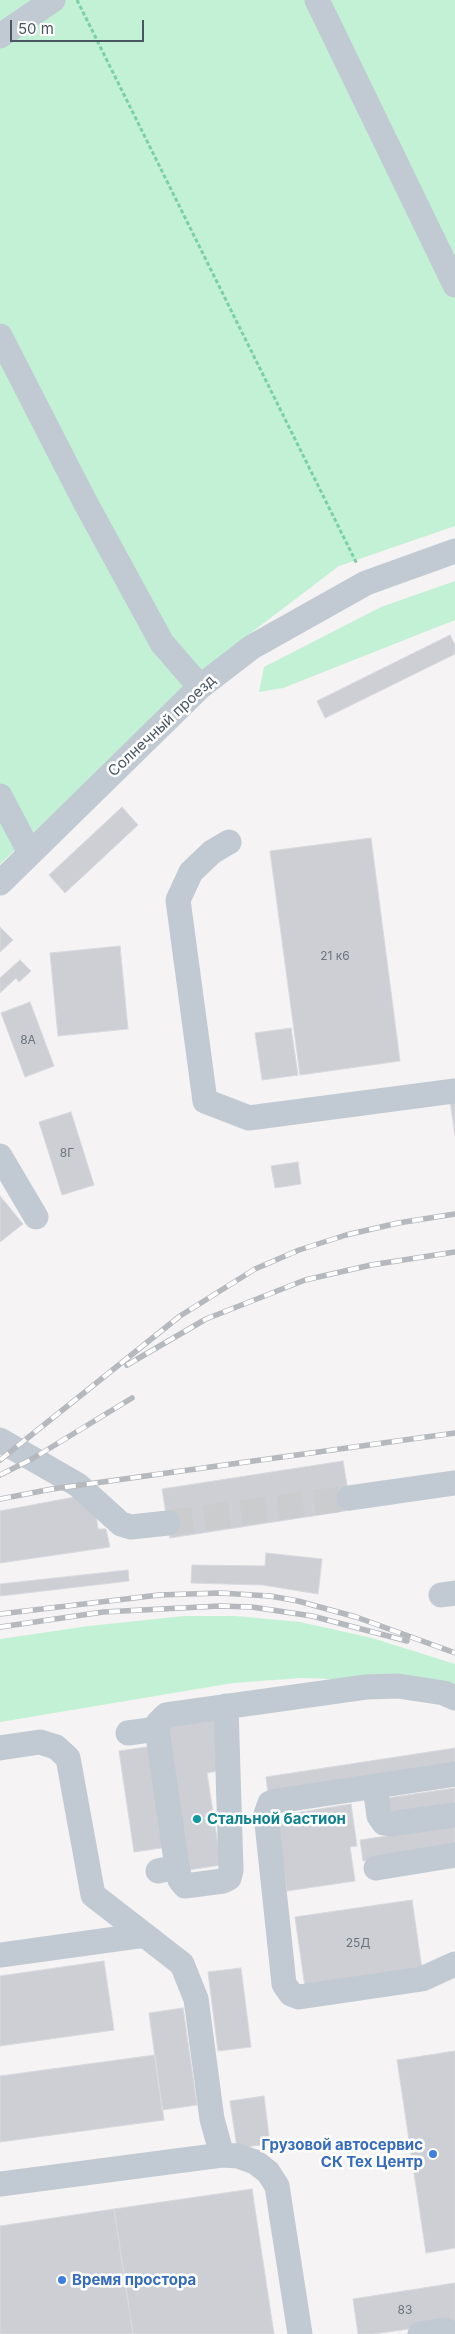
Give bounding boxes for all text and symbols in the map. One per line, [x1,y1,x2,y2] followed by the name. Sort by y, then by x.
[12,10,146,42] scale bar
[18,19,54,38] text: 50 m
[104,671,220,781] street label: Солнечный проезд
[320,949,350,963] house number: 21 к6
[20,1033,36,1047] house number: 8А
[60,1146,74,1160] house number: 8Г
[207,1810,346,1828] place label: Стальной бастион
[191,1813,203,1825] marker: Стальной бастион
[346,1936,370,1950] house number: 25Д
[262,2136,423,2171] place label: Грузовой автосервис СК Тех Центр
[427,2148,439,2160] marker: Грузовой автосервис СК Тех Центр
[72,2271,196,2289] place label: Время простора
[56,2274,68,2286] marker: Время простора
[398,2303,412,2317] house number: 83

